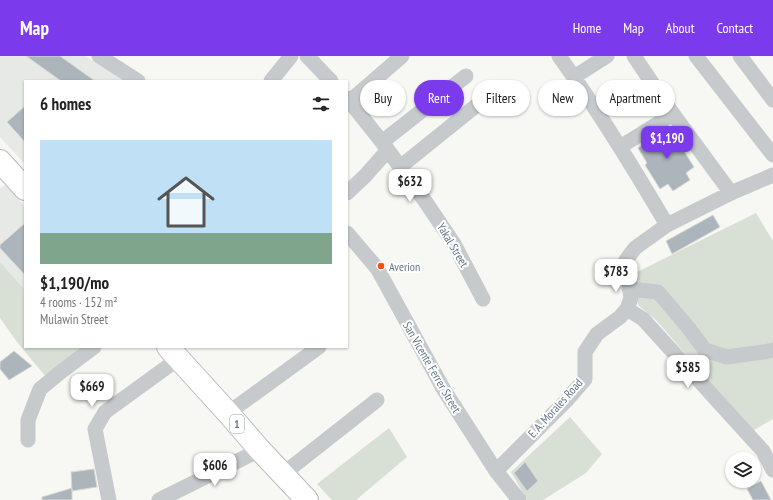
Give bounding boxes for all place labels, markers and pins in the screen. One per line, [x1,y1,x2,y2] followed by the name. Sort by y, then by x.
[634,126,700,160] pin: $1,190
[386,169,434,203] pin: $632
[389,259,420,274] place label: Averion
[592,259,640,293] pin: $783
[376,261,386,271] marker: Averion
[664,355,712,389] pin: $585
[68,374,116,408] pin: $669
[191,453,239,487] pin: $606

